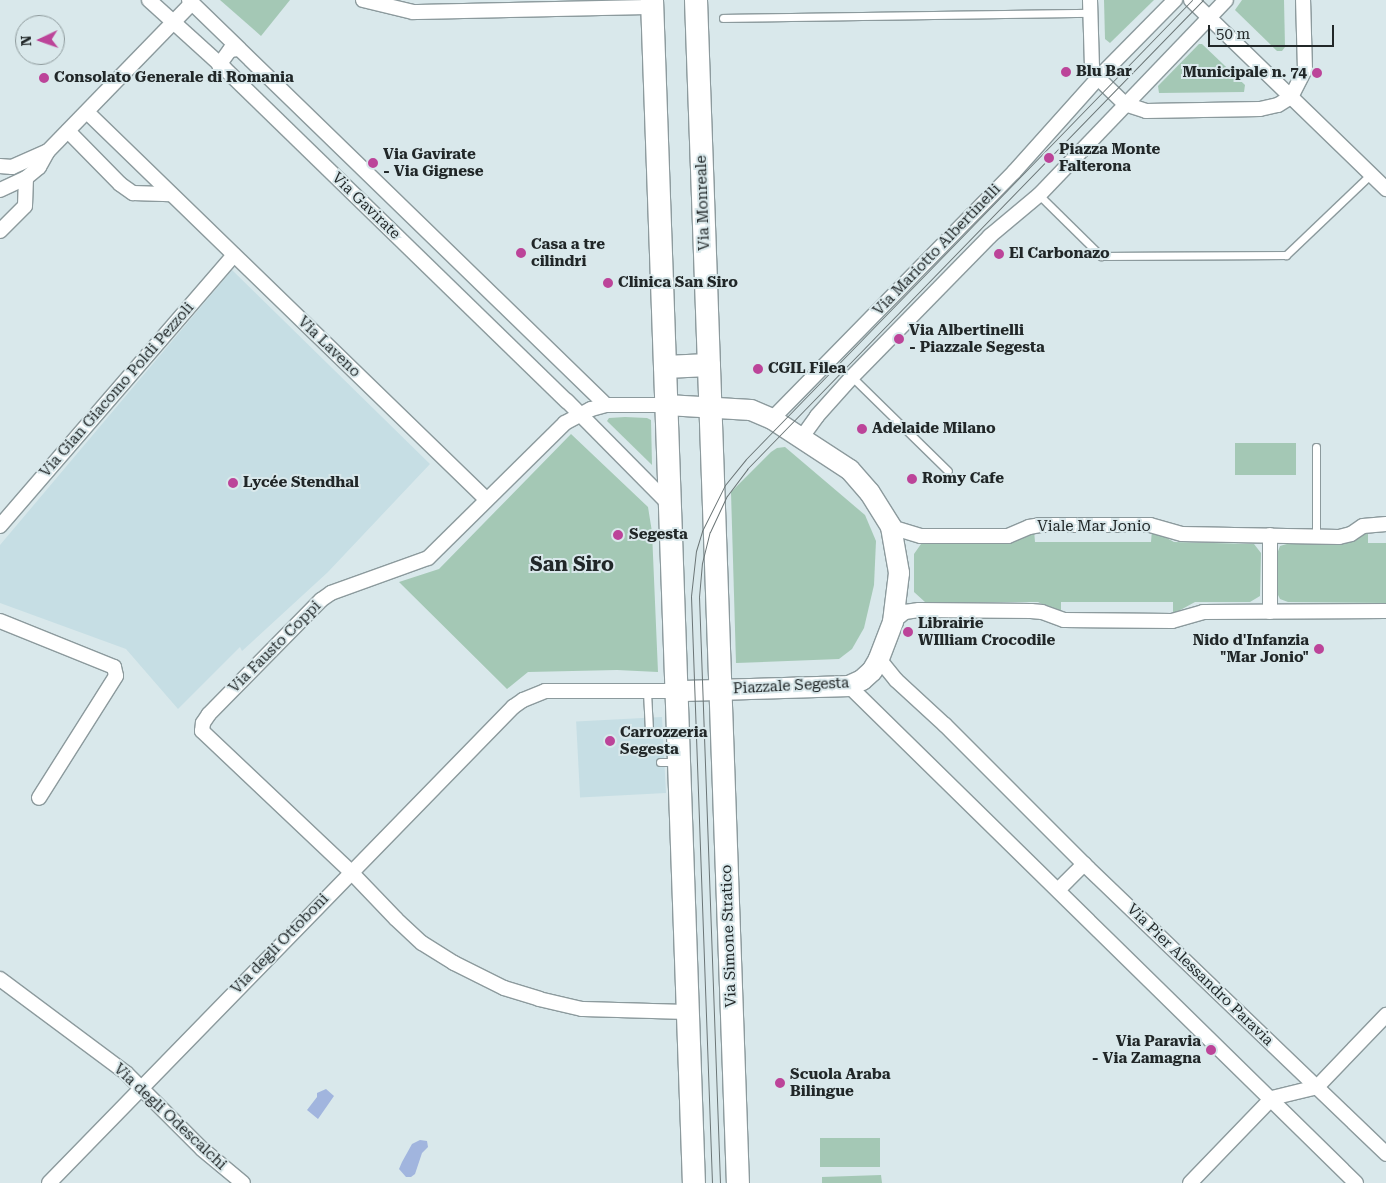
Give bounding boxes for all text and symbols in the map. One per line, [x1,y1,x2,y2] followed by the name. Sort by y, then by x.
[15,15,65,65] north arrow
[1211,15,1337,47] scale bar
[1216,25,1250,43] text: 50 m
[18,35,34,47] text: N
[1076,63,1132,81] place label: Blu Bar
[1182,64,1307,82] place label: Municipale n. 74
[1060,66,1072,78] marker: Blu Bar
[1311,67,1323,79] marker: Municipale n. 74
[54,69,294,87] place label: Consolato Generale di Romania
[38,72,50,84] marker: Consolato Generale di Romania
[1059,140,1160,175] place label: Piazza Monte Falterona
[383,145,483,180] place label: Via Gavirate - Via Gignese
[1043,152,1055,164] marker: Piazza Monte Falterona
[692,155,714,251] street label: Via Monreale
[367,157,379,169] marker: Via Gavirate - Via Gignese
[328,169,404,243] street label: Via Gavirate
[870,181,1004,319] street label: Via Mariotto Albertinelli
[531,235,605,270] place label: Casa a tre cilindri
[1009,245,1110,263] place label: El Carbonazo
[515,247,527,259] marker: Casa a tre cilindri
[993,248,1005,260] marker: El Carbonazo
[618,274,738,292] place label: Clinica San Siro
[602,277,614,289] marker: Clinica San Siro
[36,299,198,481] street label: Via Gian Giacomo Poldi Pezzoli
[294,313,364,381] street label: Via Laveno
[909,321,1045,356] place label: Via Albertinelli - Piazzale Segesta
[893,333,905,345] marker: Via Albertinelli - Piazzale Segesta
[768,360,846,378] place label: CGIL Filea
[752,363,764,375] marker: CGIL Filea
[872,420,996,438] place label: Adelaide Milano
[856,423,868,435] marker: Adelaide Milano
[922,470,1004,488] place label: Romy Cafe
[906,473,918,485] marker: Romy Cafe
[243,474,359,492] place label: Lycée Stendhal
[227,477,239,489] marker: Lycée Stendhal
[1037,518,1151,536] street label: Viale Mar Jonio
[629,526,688,544] place label: Segesta
[611,528,625,542] marker: Segesta
[530,552,614,576] district label: San Siro
[225,597,325,697] street label: Via Fausto Coppi
[918,614,1055,649] place label: Librairie WIlliam Crocodile
[902,626,914,638] marker: Librairie WIlliam Crocodile
[1193,631,1309,666] place label: Nido d'Infanzia "Mar Jonio"
[1313,643,1325,655] marker: Nido d'Infanzia "Mar Jonio"
[732,674,850,698] street label: Piazzale Segesta
[620,723,707,758] place label: Carrozzeria Segesta
[604,735,616,747] marker: Carrozzeria Segesta
[718,864,740,1008] street label: Via Simone Stratico
[228,890,332,998] street label: Via degli Ottoboni
[1123,900,1277,1050] street label: Via Pier Alessandro Paravia
[1092,1032,1201,1067] place label: Via Paravia - Via Zamagna
[1205,1044,1217,1056] marker: Via Paravia - Via Zamagna
[110,1060,230,1174] street label: Via degli Odescalchi
[790,1065,891,1100] place label: Scuola Araba Bilingue
[774,1077,786,1089] marker: Scuola Araba Bilingue

